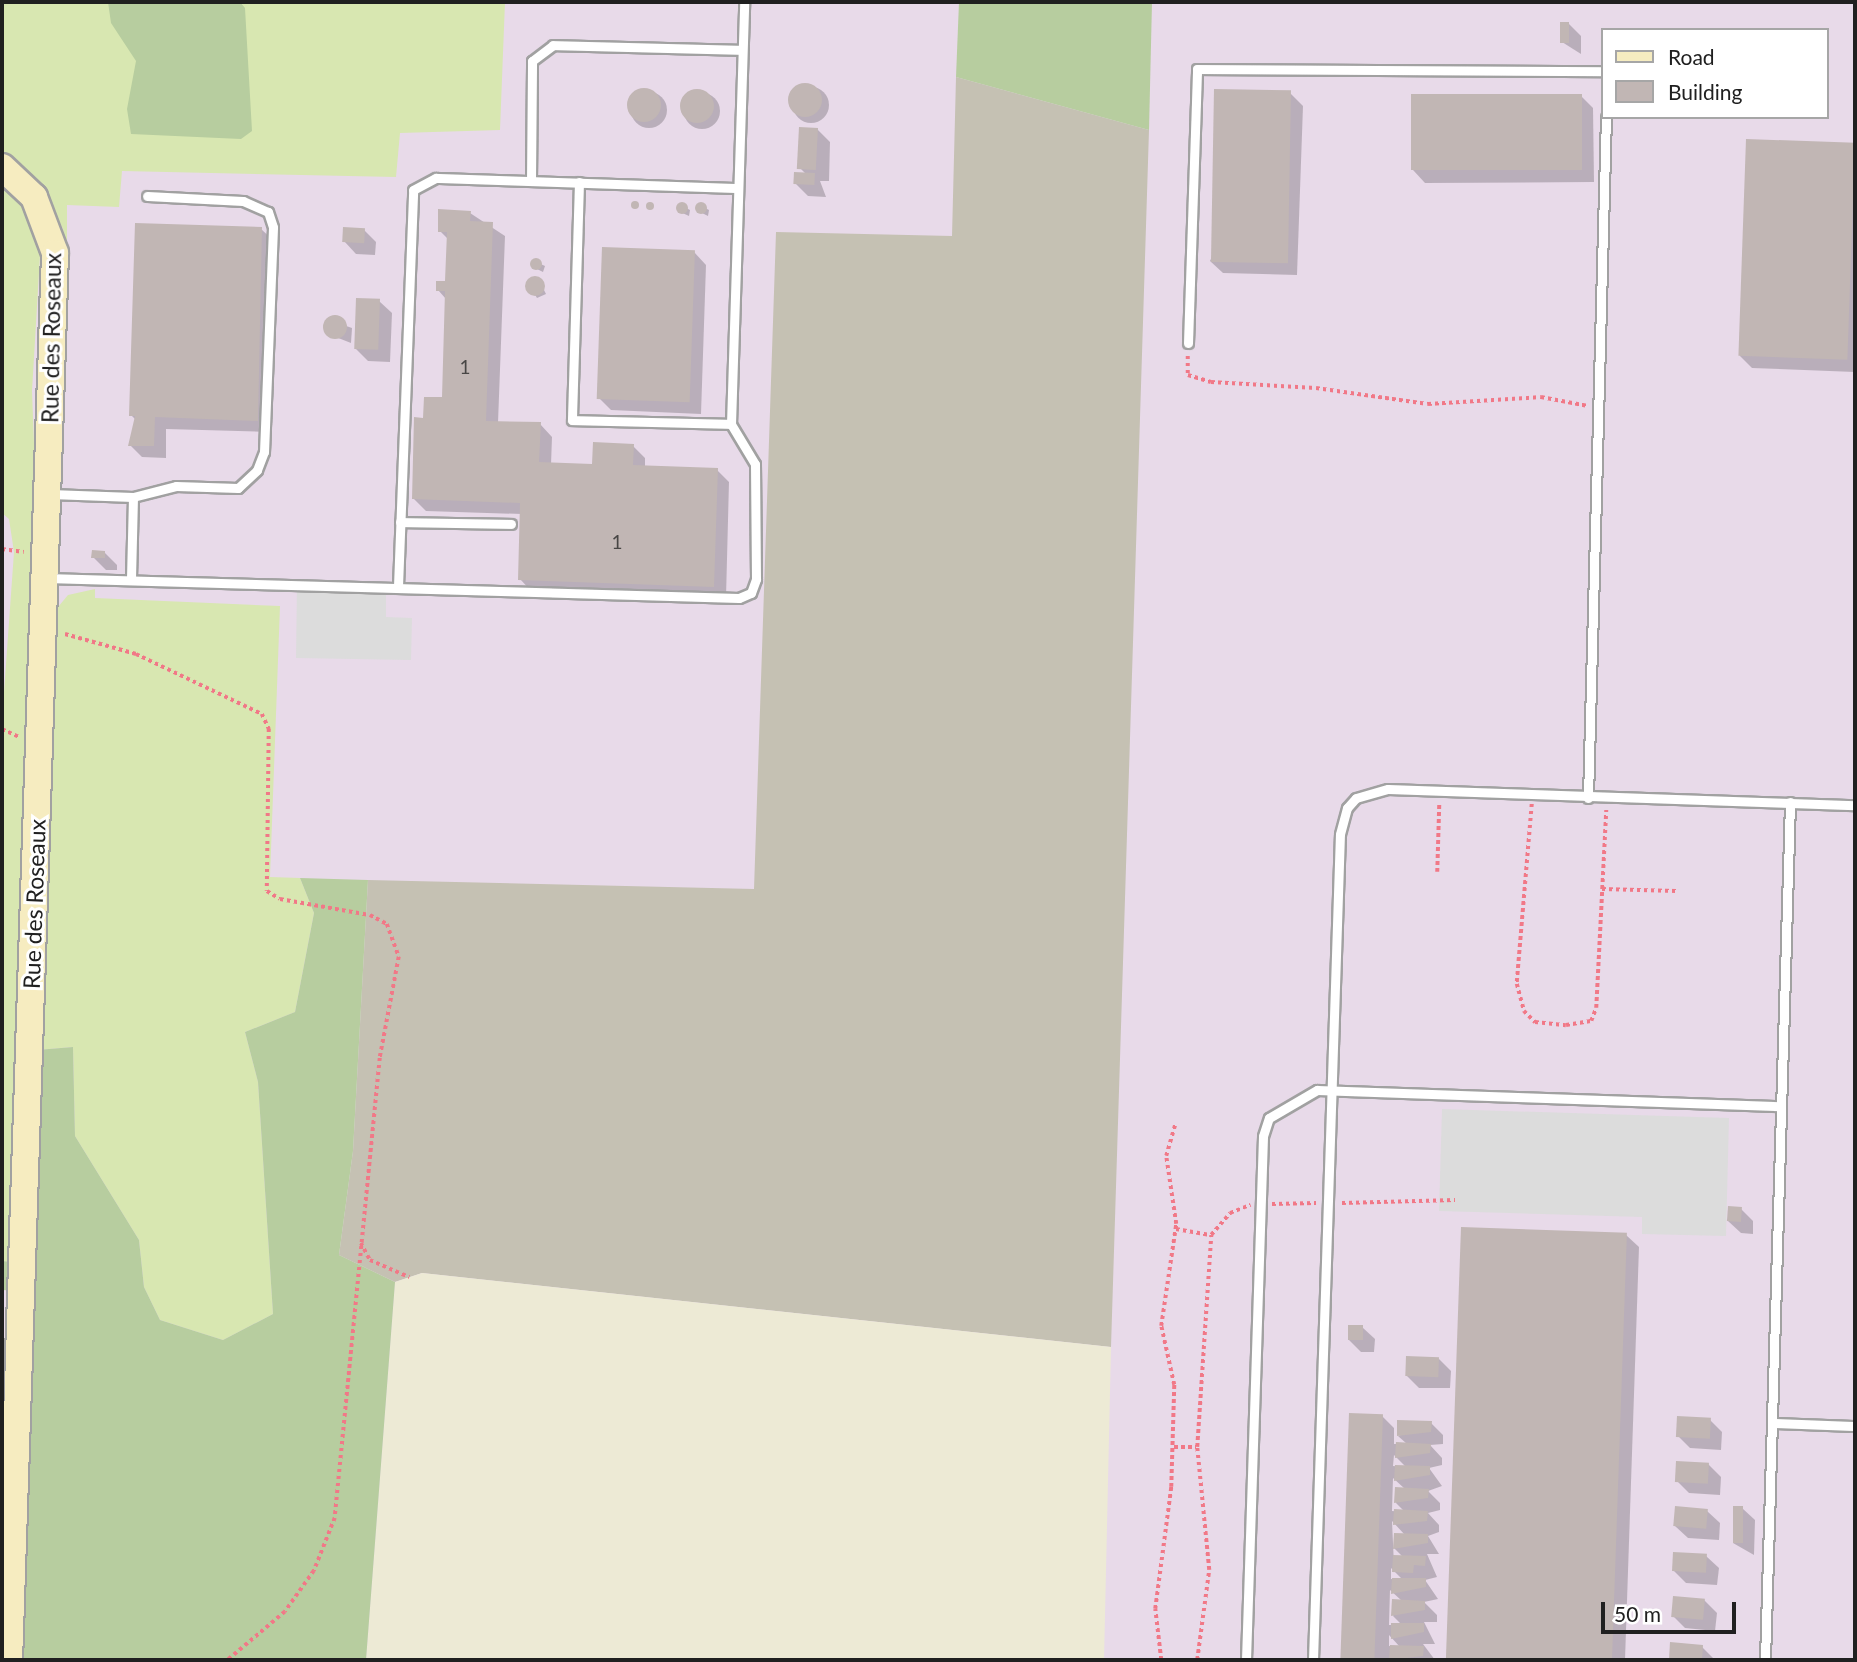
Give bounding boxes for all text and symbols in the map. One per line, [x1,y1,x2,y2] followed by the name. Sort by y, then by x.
[1602,28,1829,119] legend
[1668,44,1715,69] text: Road
[1668,79,1743,104] text: Building
[36,253,66,423] street label: Rue des Roseaux
[459,356,471,378] house number: 1
[611,531,623,553] house number: 1
[17,818,51,990] street label: Rue des Roseaux
[1605,1588,1740,1632] scale bar
[1614,1601,1661,1626] text: 50 m

